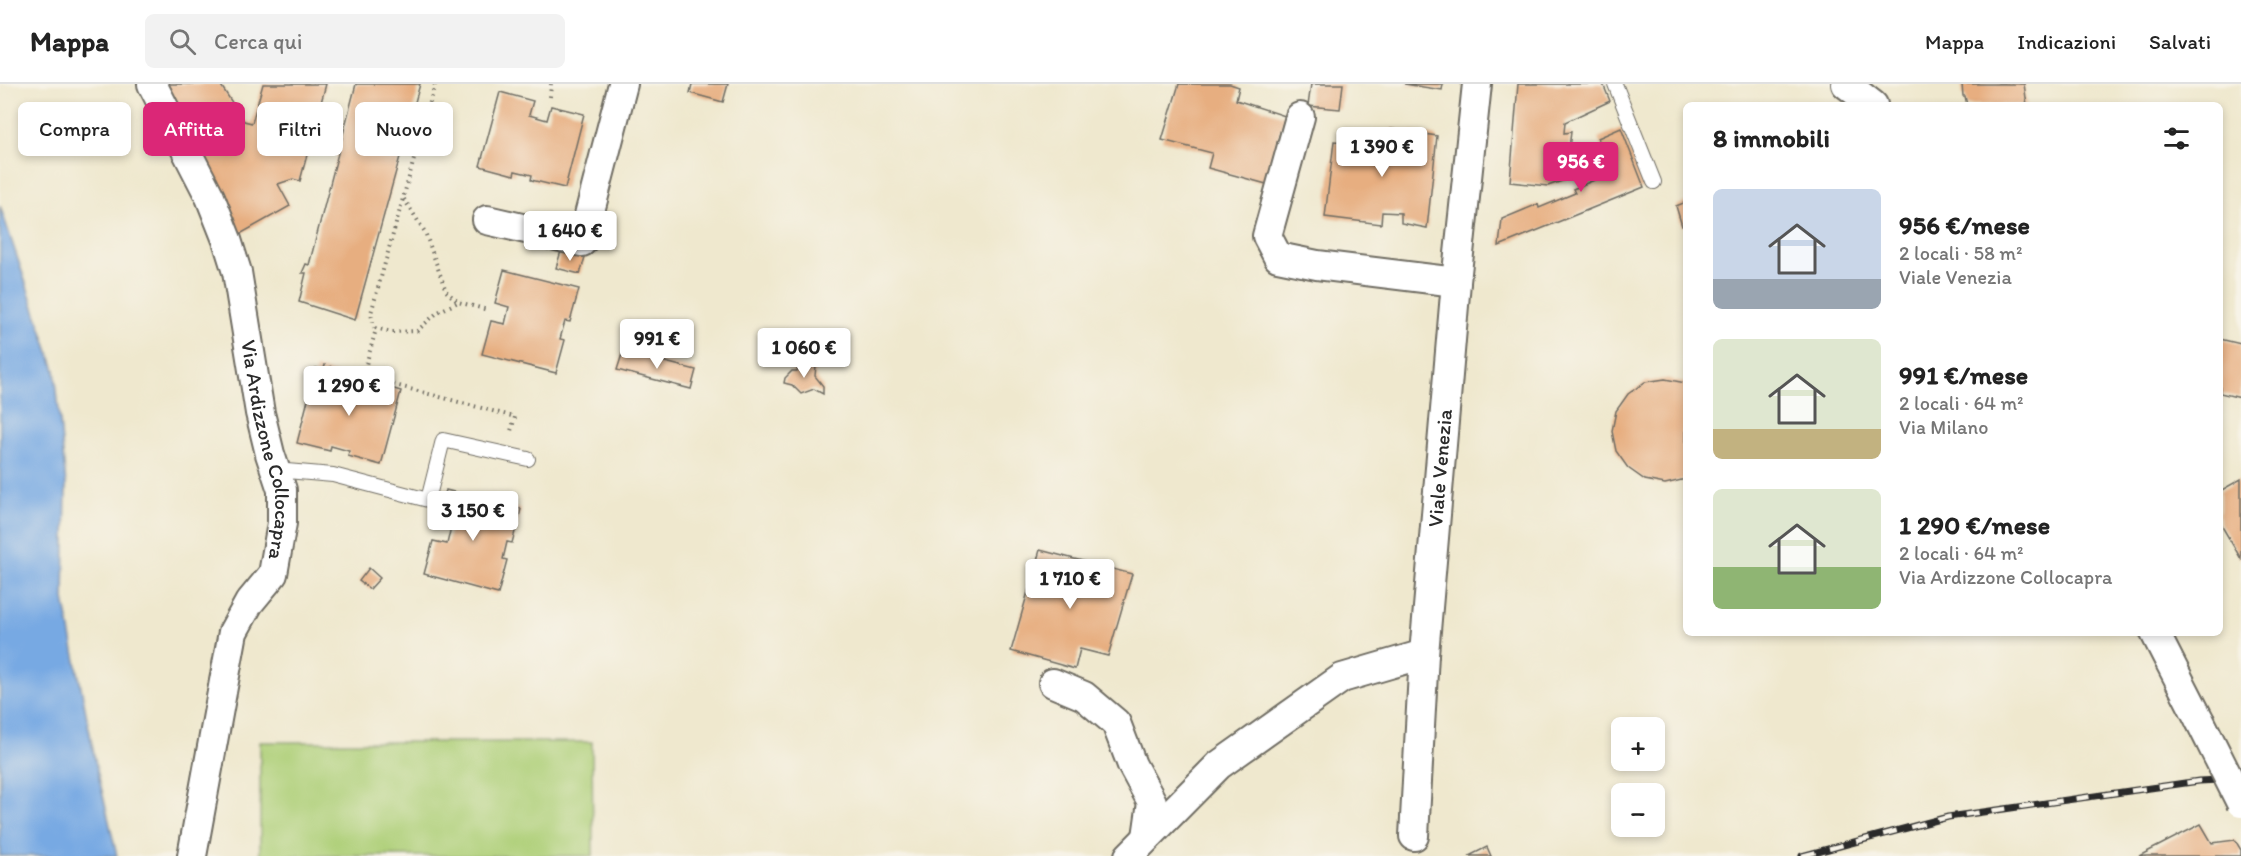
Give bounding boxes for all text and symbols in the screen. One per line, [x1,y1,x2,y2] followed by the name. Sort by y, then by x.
[145,14,565,68] search box
[30,24,109,58] text: Mappa
[166,25,199,58] icon: search
[214,28,302,55] text: Cerca qui
[1925,29,1984,54] text: Mappa
[2017,29,2116,54] text: Indicazioni
[2149,29,2211,54] text: Salvati
[18,102,131,156] chip: Compra
[143,102,245,156] chip: Affitta
[257,102,343,156] chip: Filtri
[355,102,453,156] chip: Nuovo
[1713,122,1830,154] text: 8 immobili
[2160,122,2193,155] icon: filters
[1327,127,1437,178] pin: 1 390 €
[1350,134,1414,158] text: 1 390 €
[1539,142,1623,193] pin: 956 €
[1557,149,1605,173] text: 956 €
[1899,209,2030,241] text: 956 €/mese
[515,211,625,262] pin: 1 640 €
[1761,213,1833,285] icon: home
[538,218,602,242] text: 1 640 €
[1899,241,2022,265] text: 2 locali · 58 m²
[1899,265,2012,289] text: Viale Venezia
[615,319,699,370] pin: 991 €
[634,326,680,350] text: 991 €
[749,328,859,379] pin: 1 060 €
[772,335,836,359] text: 1 060 €
[236,338,295,562] street label: Via Ardizzone Collocapra
[1899,359,2028,391] text: 991 €/mese
[1761,363,1833,435] icon: home
[294,366,404,417] pin: 1 290 €
[318,373,381,397] text: 1 290 €
[1899,391,2024,415] text: 2 locali · 64 m²
[1422,408,1457,528] street label: Viale Venezia
[1899,415,1988,439] text: Via Milano
[418,491,528,542] pin: 3 150 €
[441,498,505,522] text: 3 150 €
[1899,509,2050,541] text: 1 290 €/mese
[1761,513,1833,585] icon: home
[1899,541,2024,565] text: 2 locali · 64 m²
[1015,559,1125,610] pin: 1 710 €
[1899,565,2112,589] text: Via Ardizzone Collocapra
[1039,566,1101,590] text: 1 710 €
[1611,717,1665,837] map controls
[1611,717,1665,771] button: +
[1611,783,1665,837] button: −

